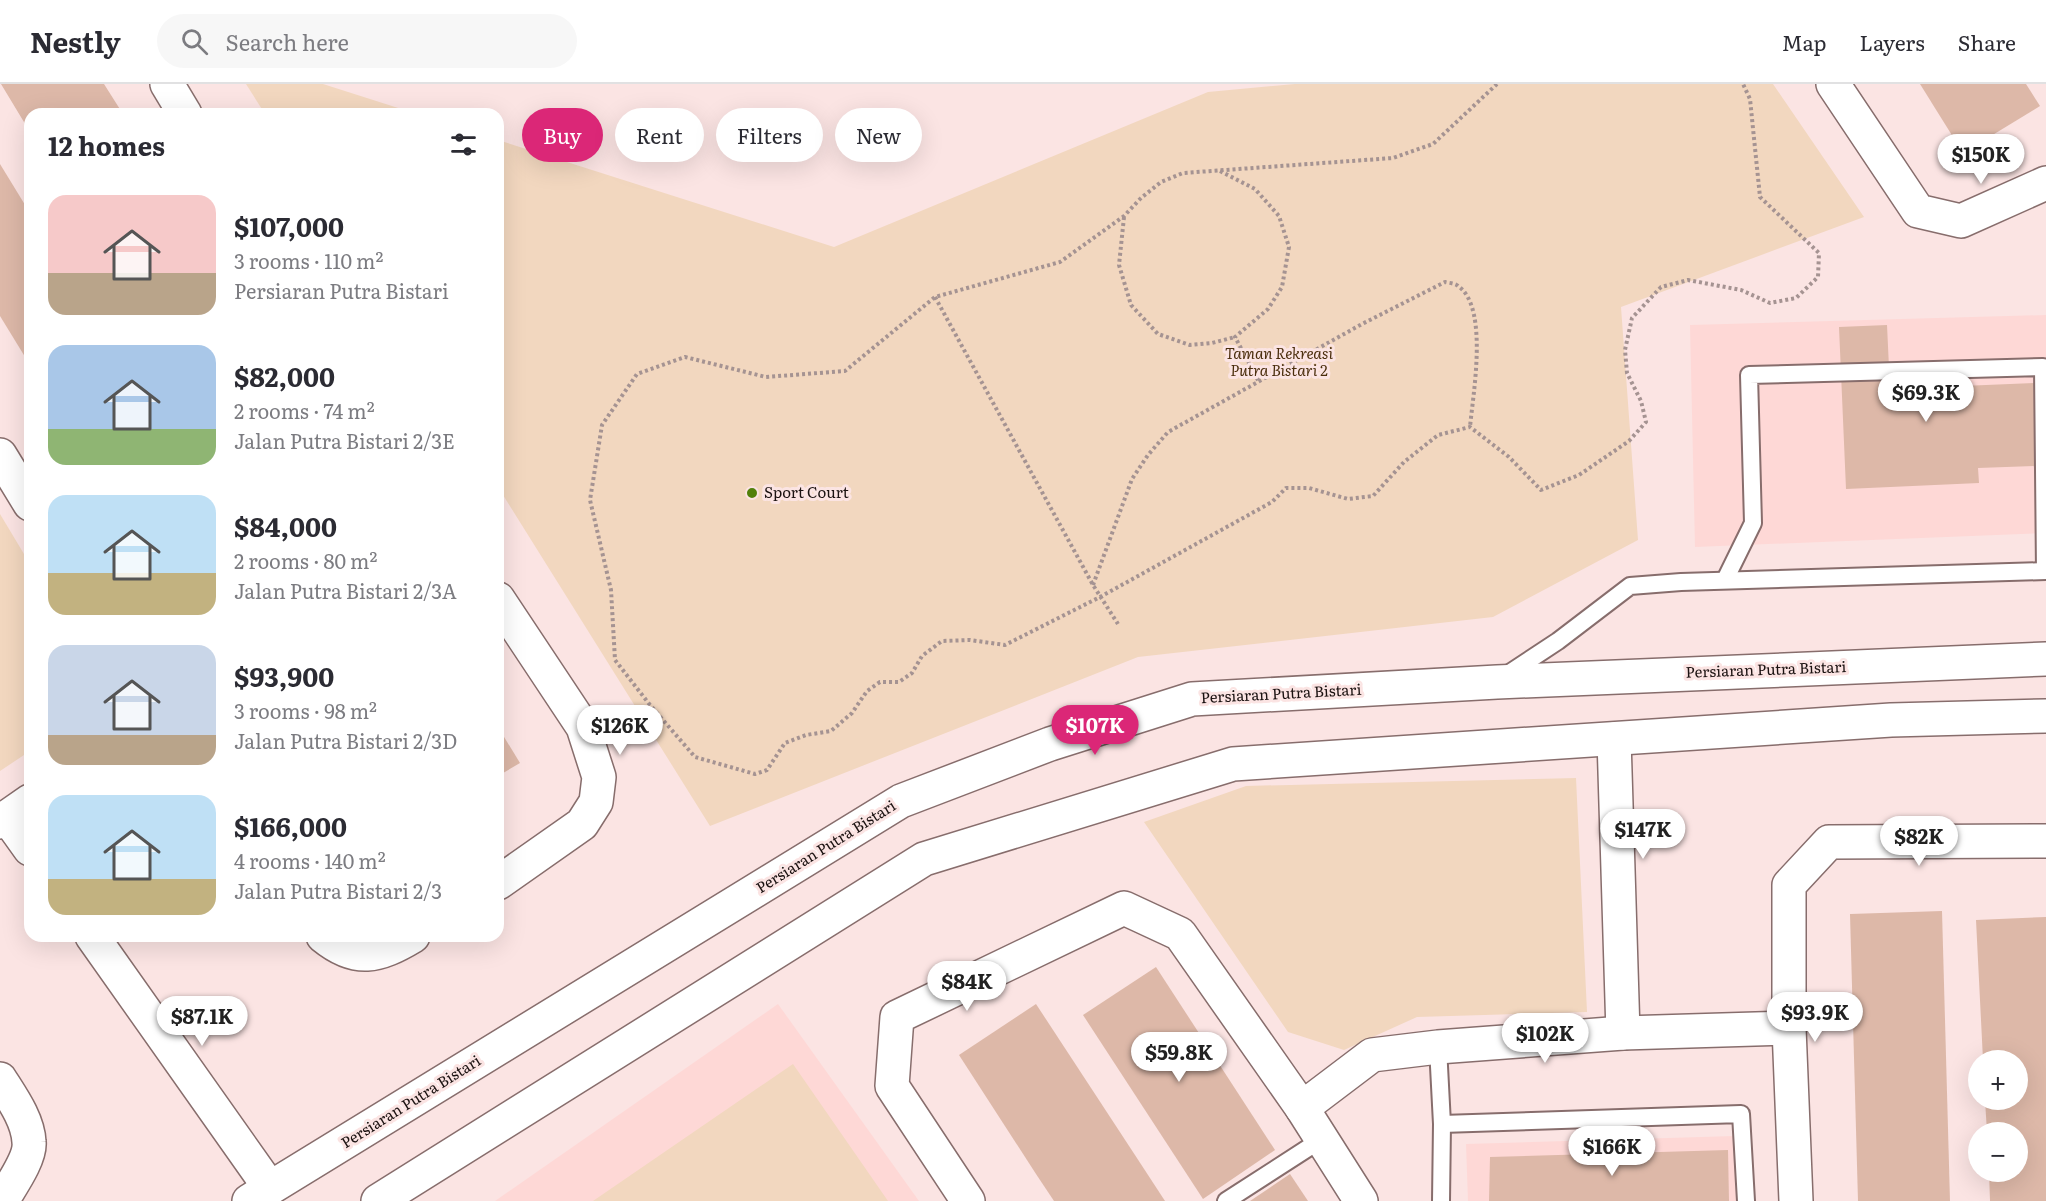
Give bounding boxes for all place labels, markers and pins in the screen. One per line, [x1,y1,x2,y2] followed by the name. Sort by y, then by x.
[1939,134,2023,185] pin: $150K
[1877,372,1975,423] pin: $69.3K
[764,480,849,503] place label: Sport Court
[745,486,759,500] marker: Sport Court
[578,705,662,756] pin: $126K
[1053,705,1137,756] pin: $107K
[1601,809,1685,860] pin: $147K
[1883,816,1955,867] pin: $82K
[931,961,1003,1012] pin: $84K
[1766,992,1864,1043] pin: $93.9K
[153,996,251,1047] pin: $87.1K
[1503,1013,1587,1064] pin: $102K
[1130,1032,1228,1083] pin: $59.8K
[1570,1126,1654,1177] pin: $166K

